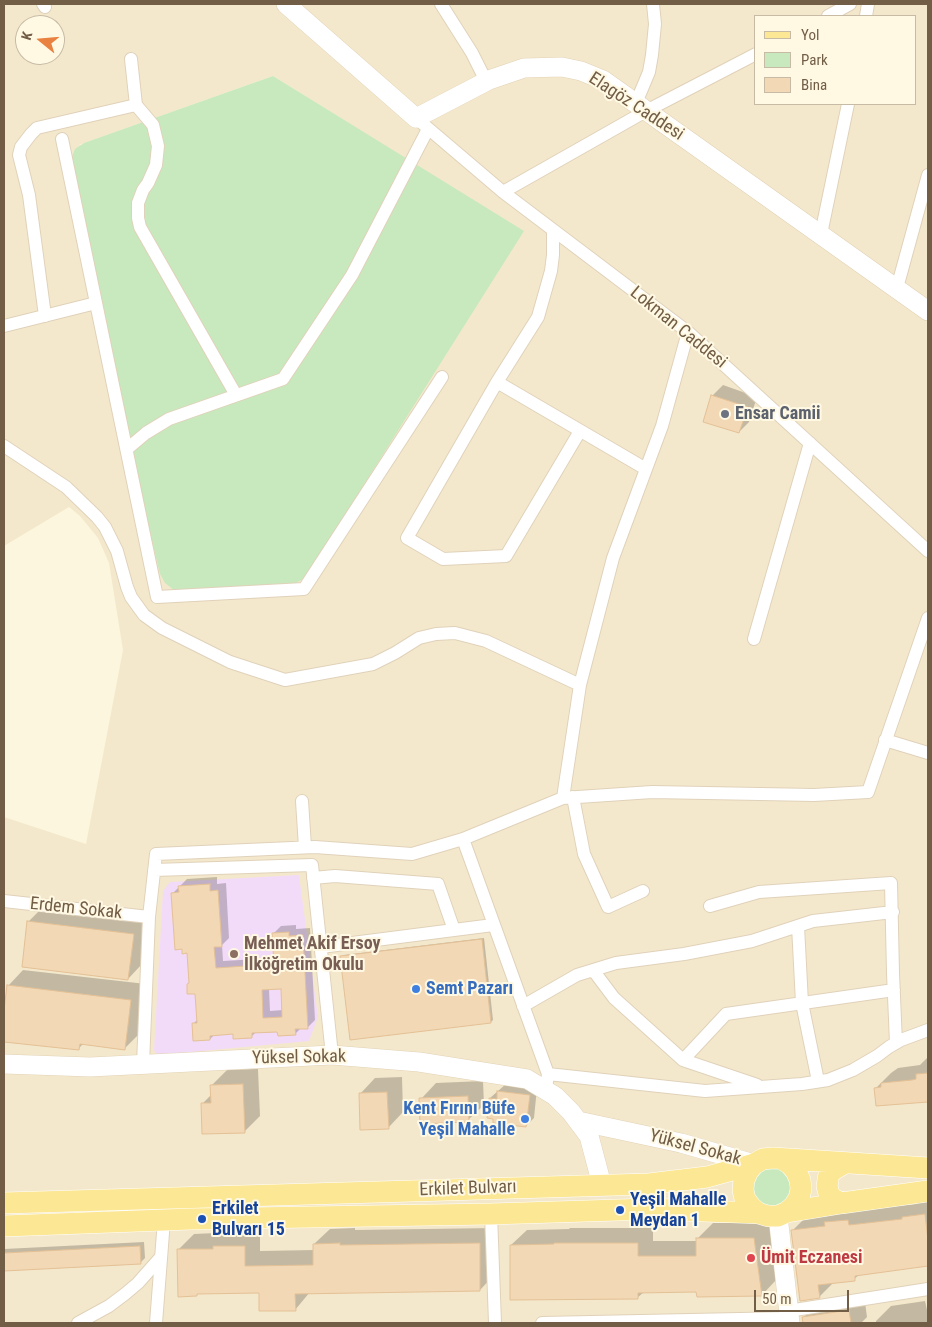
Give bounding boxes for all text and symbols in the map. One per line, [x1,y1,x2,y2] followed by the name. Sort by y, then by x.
[15,15,65,65] north arrow
[754,15,917,105] legend
[801,26,819,44] text: Yol
[18,30,35,42] text: K
[801,51,828,69] text: Park
[584,68,688,146] street label: Elagöz Caddesi
[801,76,827,94] text: Bina
[625,282,731,374] street label: Lokman Caddesi
[735,403,821,425] place label: Ensar Camii
[719,408,731,420] marker: Ensar Camii
[29,893,123,925] street label: Erdem Sokak
[244,933,380,976] place label: Mehmet Akif Ersoy İlköğretim Okulu
[228,948,240,960] marker: Mehmet Akif Ersoy İlköğretim Okulu
[426,978,513,1000] place label: Semt Pazarı
[410,983,422,995] marker: Semt Pazarı
[252,1046,346,1070] street label: Yüksel Sokak
[403,1098,515,1140] place label: Kent Fırını Büfe Yeşil Mahalle
[519,1113,531,1125] marker: Kent Fırını Büfe Yeşil Mahalle
[647,1125,743,1171] street label: Yüksel Sokak
[419,1177,517,1201] street label: Erkilet Bulvarı
[630,1189,726,1232] place label: Yeşil Mahalle Meydan 1
[212,1198,285,1240] place label: Erkilet Bulvarı 15
[614,1204,626,1216] marker: Yeşil Mahalle Meydan 1
[196,1213,208,1225] marker: Erkilet Bulvarı 15
[761,1247,863,1269] place label: Ümit Eczanesi
[745,1252,757,1264] marker: Ümit Eczanesi
[757,1280,852,1312] scale bar
[762,1290,792,1308] text: 50 m

